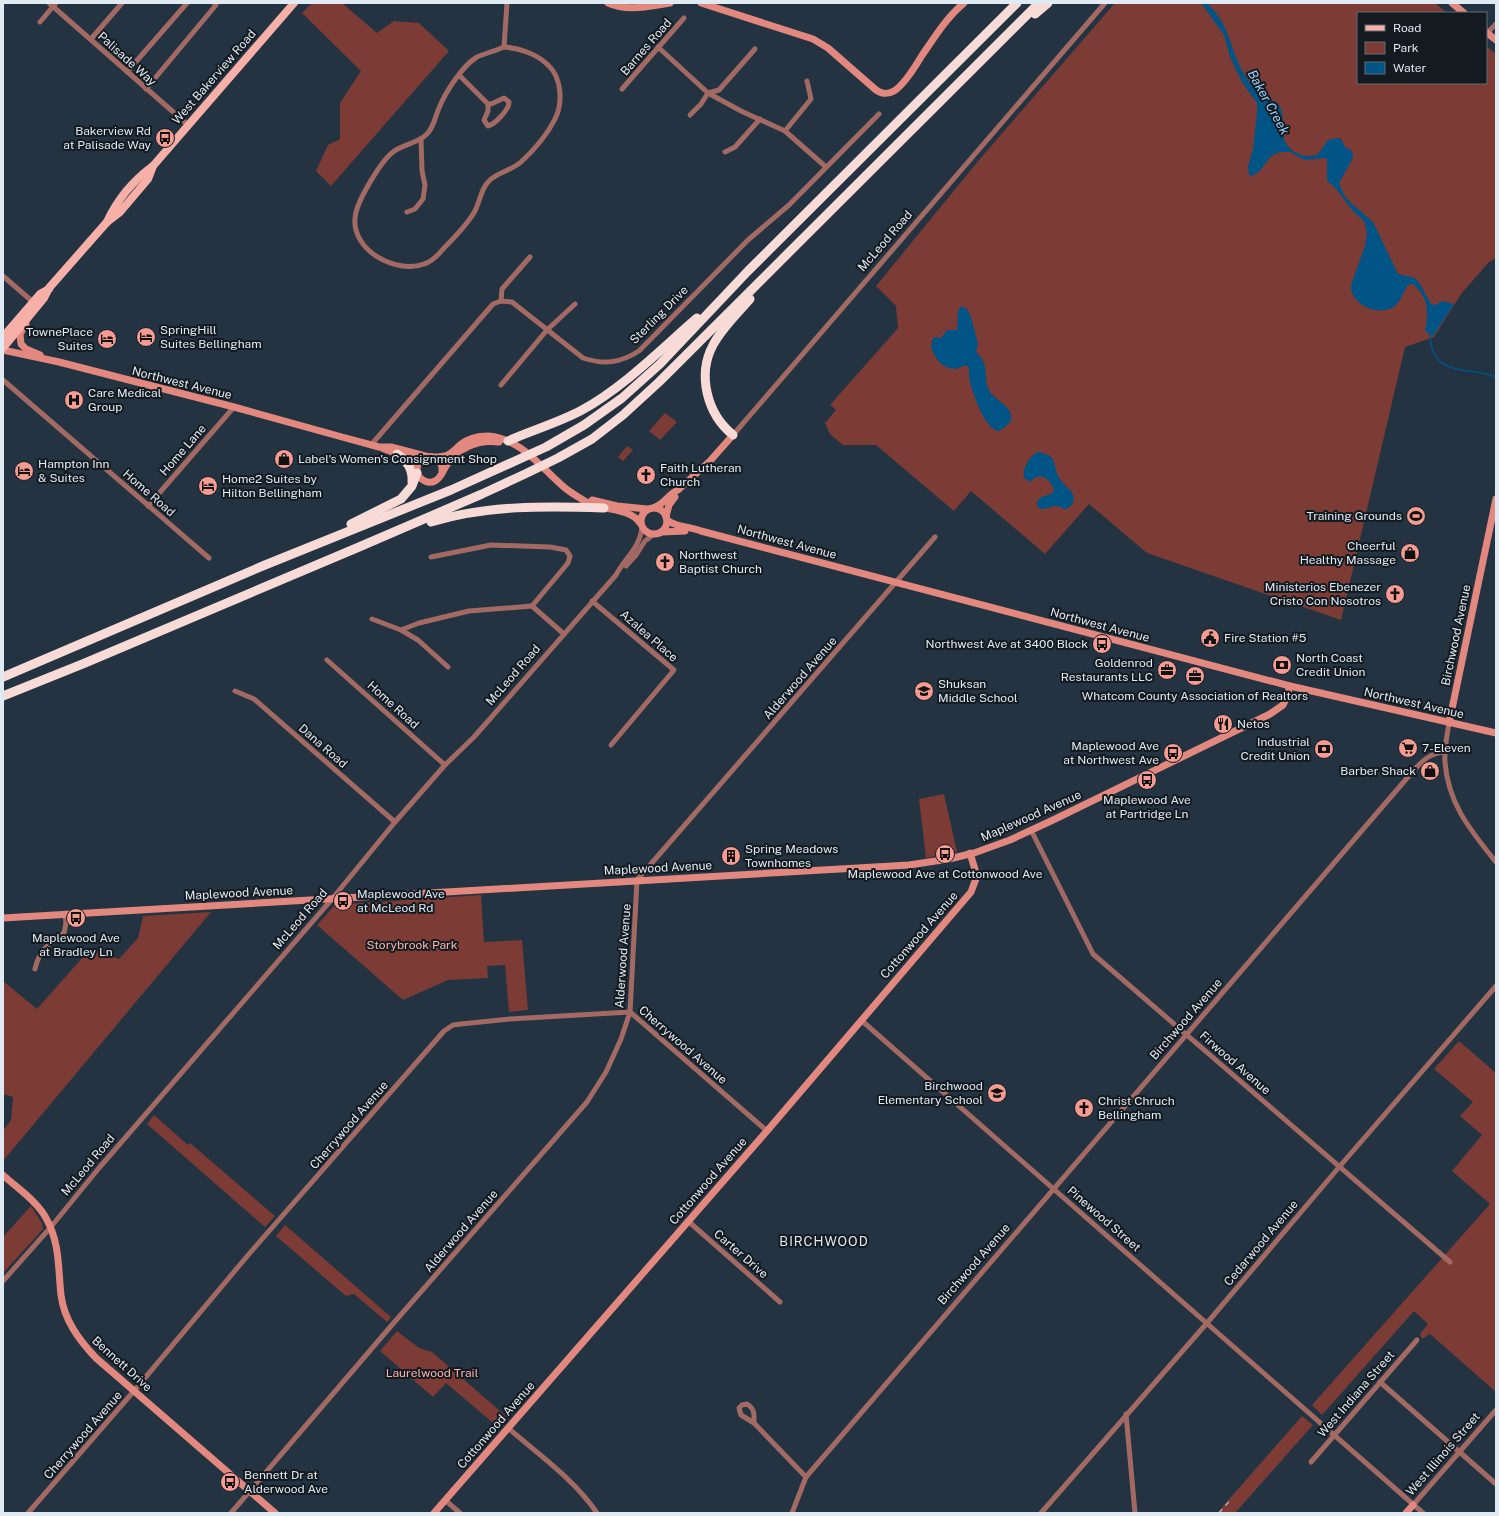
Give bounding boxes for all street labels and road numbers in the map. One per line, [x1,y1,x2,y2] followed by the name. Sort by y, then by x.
[618,16,674,78] street label: Barnes Road
[169,27,259,127] street label: West Bakerview Road
[95,29,160,89] street label: Palisade Way
[855,208,915,274] street label: McLeod Road
[627,283,691,347] street label: Sterling Drive
[131,364,234,402] street label: Northwest Avenue
[157,421,209,478] street label: Home Lane
[120,467,178,519] street label: Home Road
[736,522,838,562] street label: Northwest Avenue
[1438,583,1474,687] street label: Birchwood Avenue
[1049,605,1151,645] street label: Northwest Avenue
[617,607,681,665] street label: Azalea Place
[760,634,840,722] street label: Alderwood Avenue
[483,642,543,708] street label: McLeod Road
[364,678,422,732] street label: Home Road
[1363,685,1466,721] street label: Northwest Avenue
[296,721,350,771] street label: Dana Road
[979,787,1084,844] street label: Maplewood Avenue
[603,858,713,878] street label: Maplewood Avenue
[184,883,294,903] street label: Maplewood Avenue
[270,886,330,952] street label: McLeod Road
[877,888,961,981] street label: Cottonwood Avenue
[612,903,634,1009] street label: Alderwood Avenue
[1147,975,1225,1062] street label: Birchwood Avenue
[636,1003,730,1087] street label: Cherrywood Avenue
[1197,1028,1273,1098] street label: Firwood Avenue
[307,1078,391,1172] street label: Cherrywood Avenue
[58,1131,118,1199] street label: McLeod Road
[666,1134,750,1227] street label: Cottonwood Avenue
[1065,1183,1144,1255] street label: Pinewood Street
[421,1187,501,1275] street label: Alderwood Avenue
[1221,1197,1301,1289] street label: Cedarwood Avenue
[935,1220,1013,1307] street label: Birchwood Avenue
[711,1227,771,1281] street label: Carter Drive
[89,1333,155,1395] street label: Bennett Drive
[1315,1348,1398,1440] street label: West Indiana Street
[454,1378,538,1471] street label: Cottonwood Avenue
[41,1388,125,1482] street label: Cherrywood Avenue
[1403,1409,1483,1498] street label: West Illinois Street

